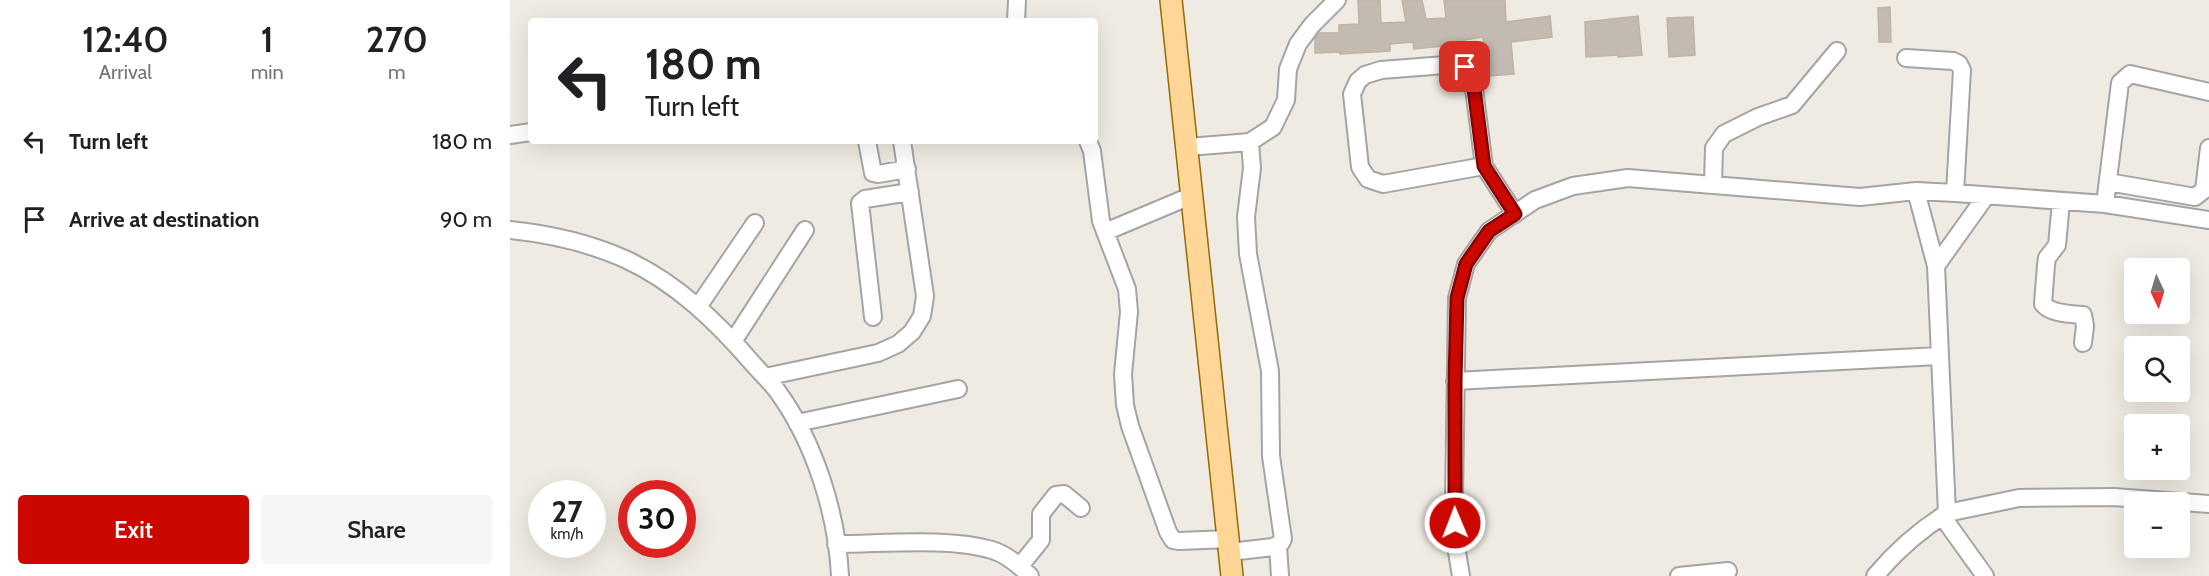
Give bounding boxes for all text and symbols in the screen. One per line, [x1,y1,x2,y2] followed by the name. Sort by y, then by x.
[82,17,169,61] text: 12:40
[261,17,274,61] text: 1
[366,17,428,61] text: 270
[645,38,761,90] text: 180 m
[1439,41,1490,92] pin
[546,42,624,120] icon: left
[1448,50,1481,83] icon: arrive
[99,60,152,84] text: Arrival
[251,60,284,84] text: min
[388,60,406,84] text: m
[645,90,739,123] text: Turn left
[18,125,51,158] icon: left
[69,128,148,155] text: Turn left
[432,128,492,155] text: 180 m
[18,203,51,236] icon: arrive
[69,206,259,233] text: Arrive at destination
[440,206,492,233] text: 90 m
[2124,258,2190,324] north arrow
[2124,258,2190,558] map controls
[2124,336,2190,402] button: search
[2124,414,2190,480] button: +
[618,480,696,558] speed limit sign: 30
[1423,491,1487,555] position arrow
[2124,492,2190,558] button: −
[551,493,583,530] text: 27
[18,495,249,564] button: Exit
[261,495,492,564] button: Share
[551,525,583,543] text: km/h

